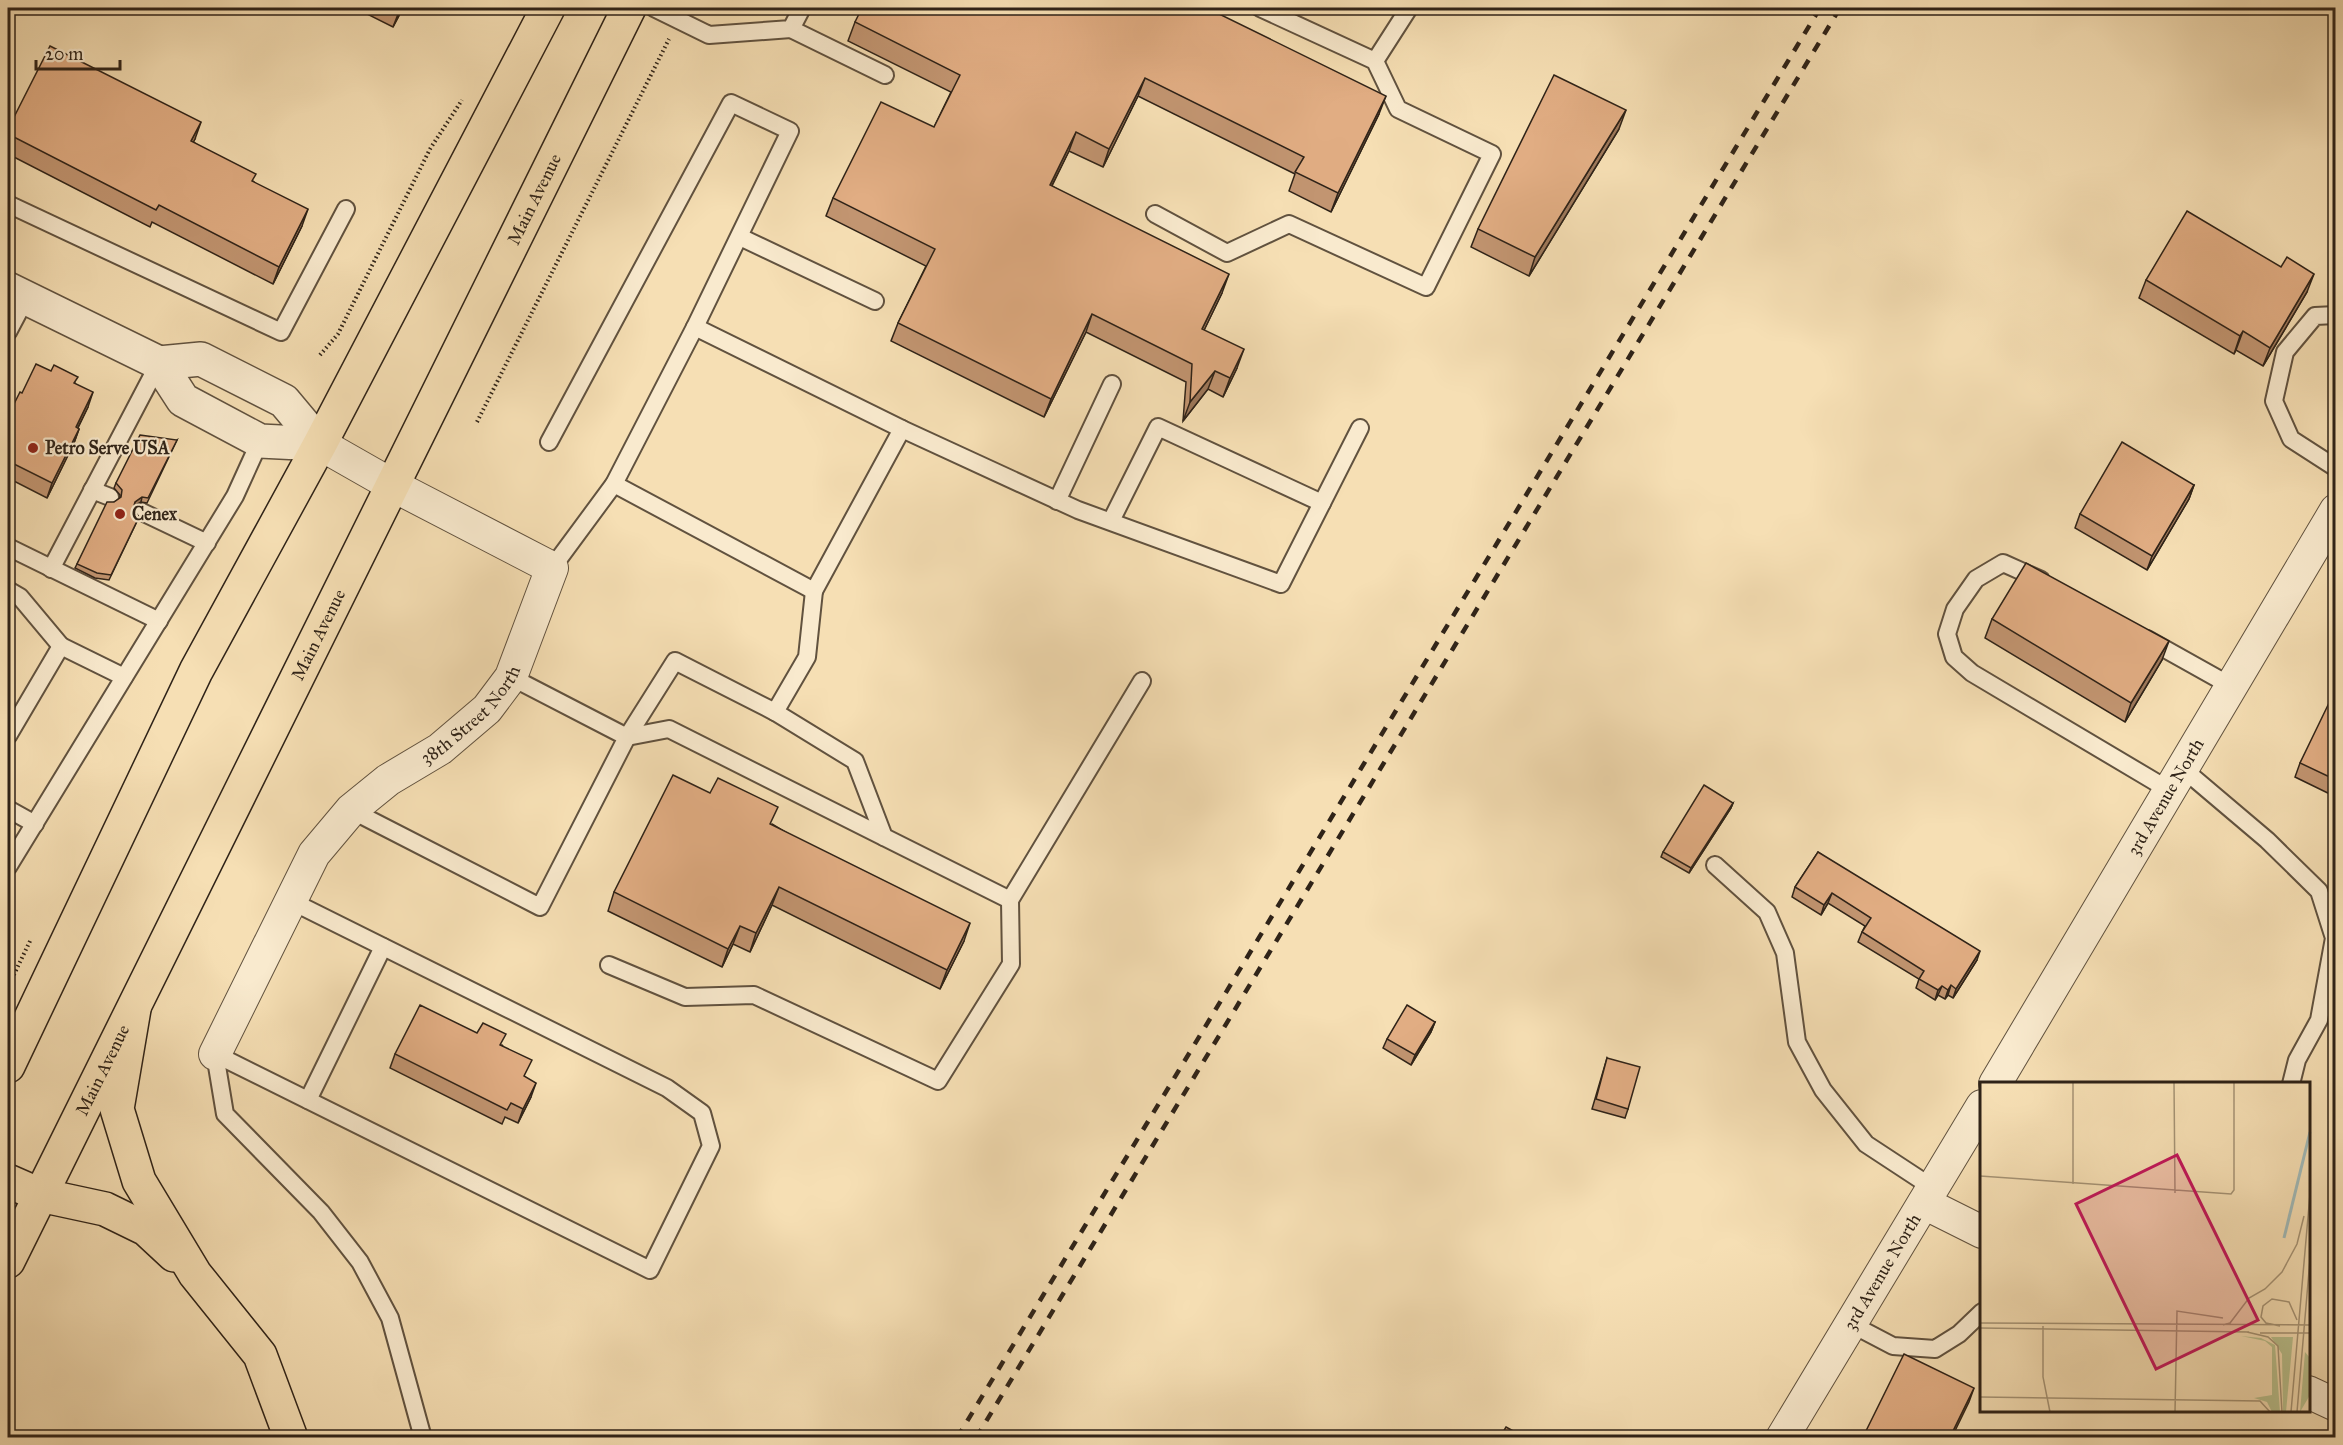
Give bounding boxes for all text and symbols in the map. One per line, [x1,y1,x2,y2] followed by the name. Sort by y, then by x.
[36,33,120,71] scale bar
[45,43,83,65] text: 20 m
[502,150,566,248] street label: Main Avenue
[45,437,171,459] place label: Petro Serve USA
[26,441,40,455] marker: Petro Serve USA
[132,503,178,525] place label: Cenex
[113,507,127,521] marker: Cenex
[287,586,350,684] street label: Main Avenue
[417,663,525,769] street label: 38th Street North
[2122,734,2209,859] street label: 3rd Avenue North
[71,1021,134,1119] street label: Main Avenue
[1980,1082,2310,1412] inset map
[1839,1210,1926,1334] street label: 3rd Avenue North

